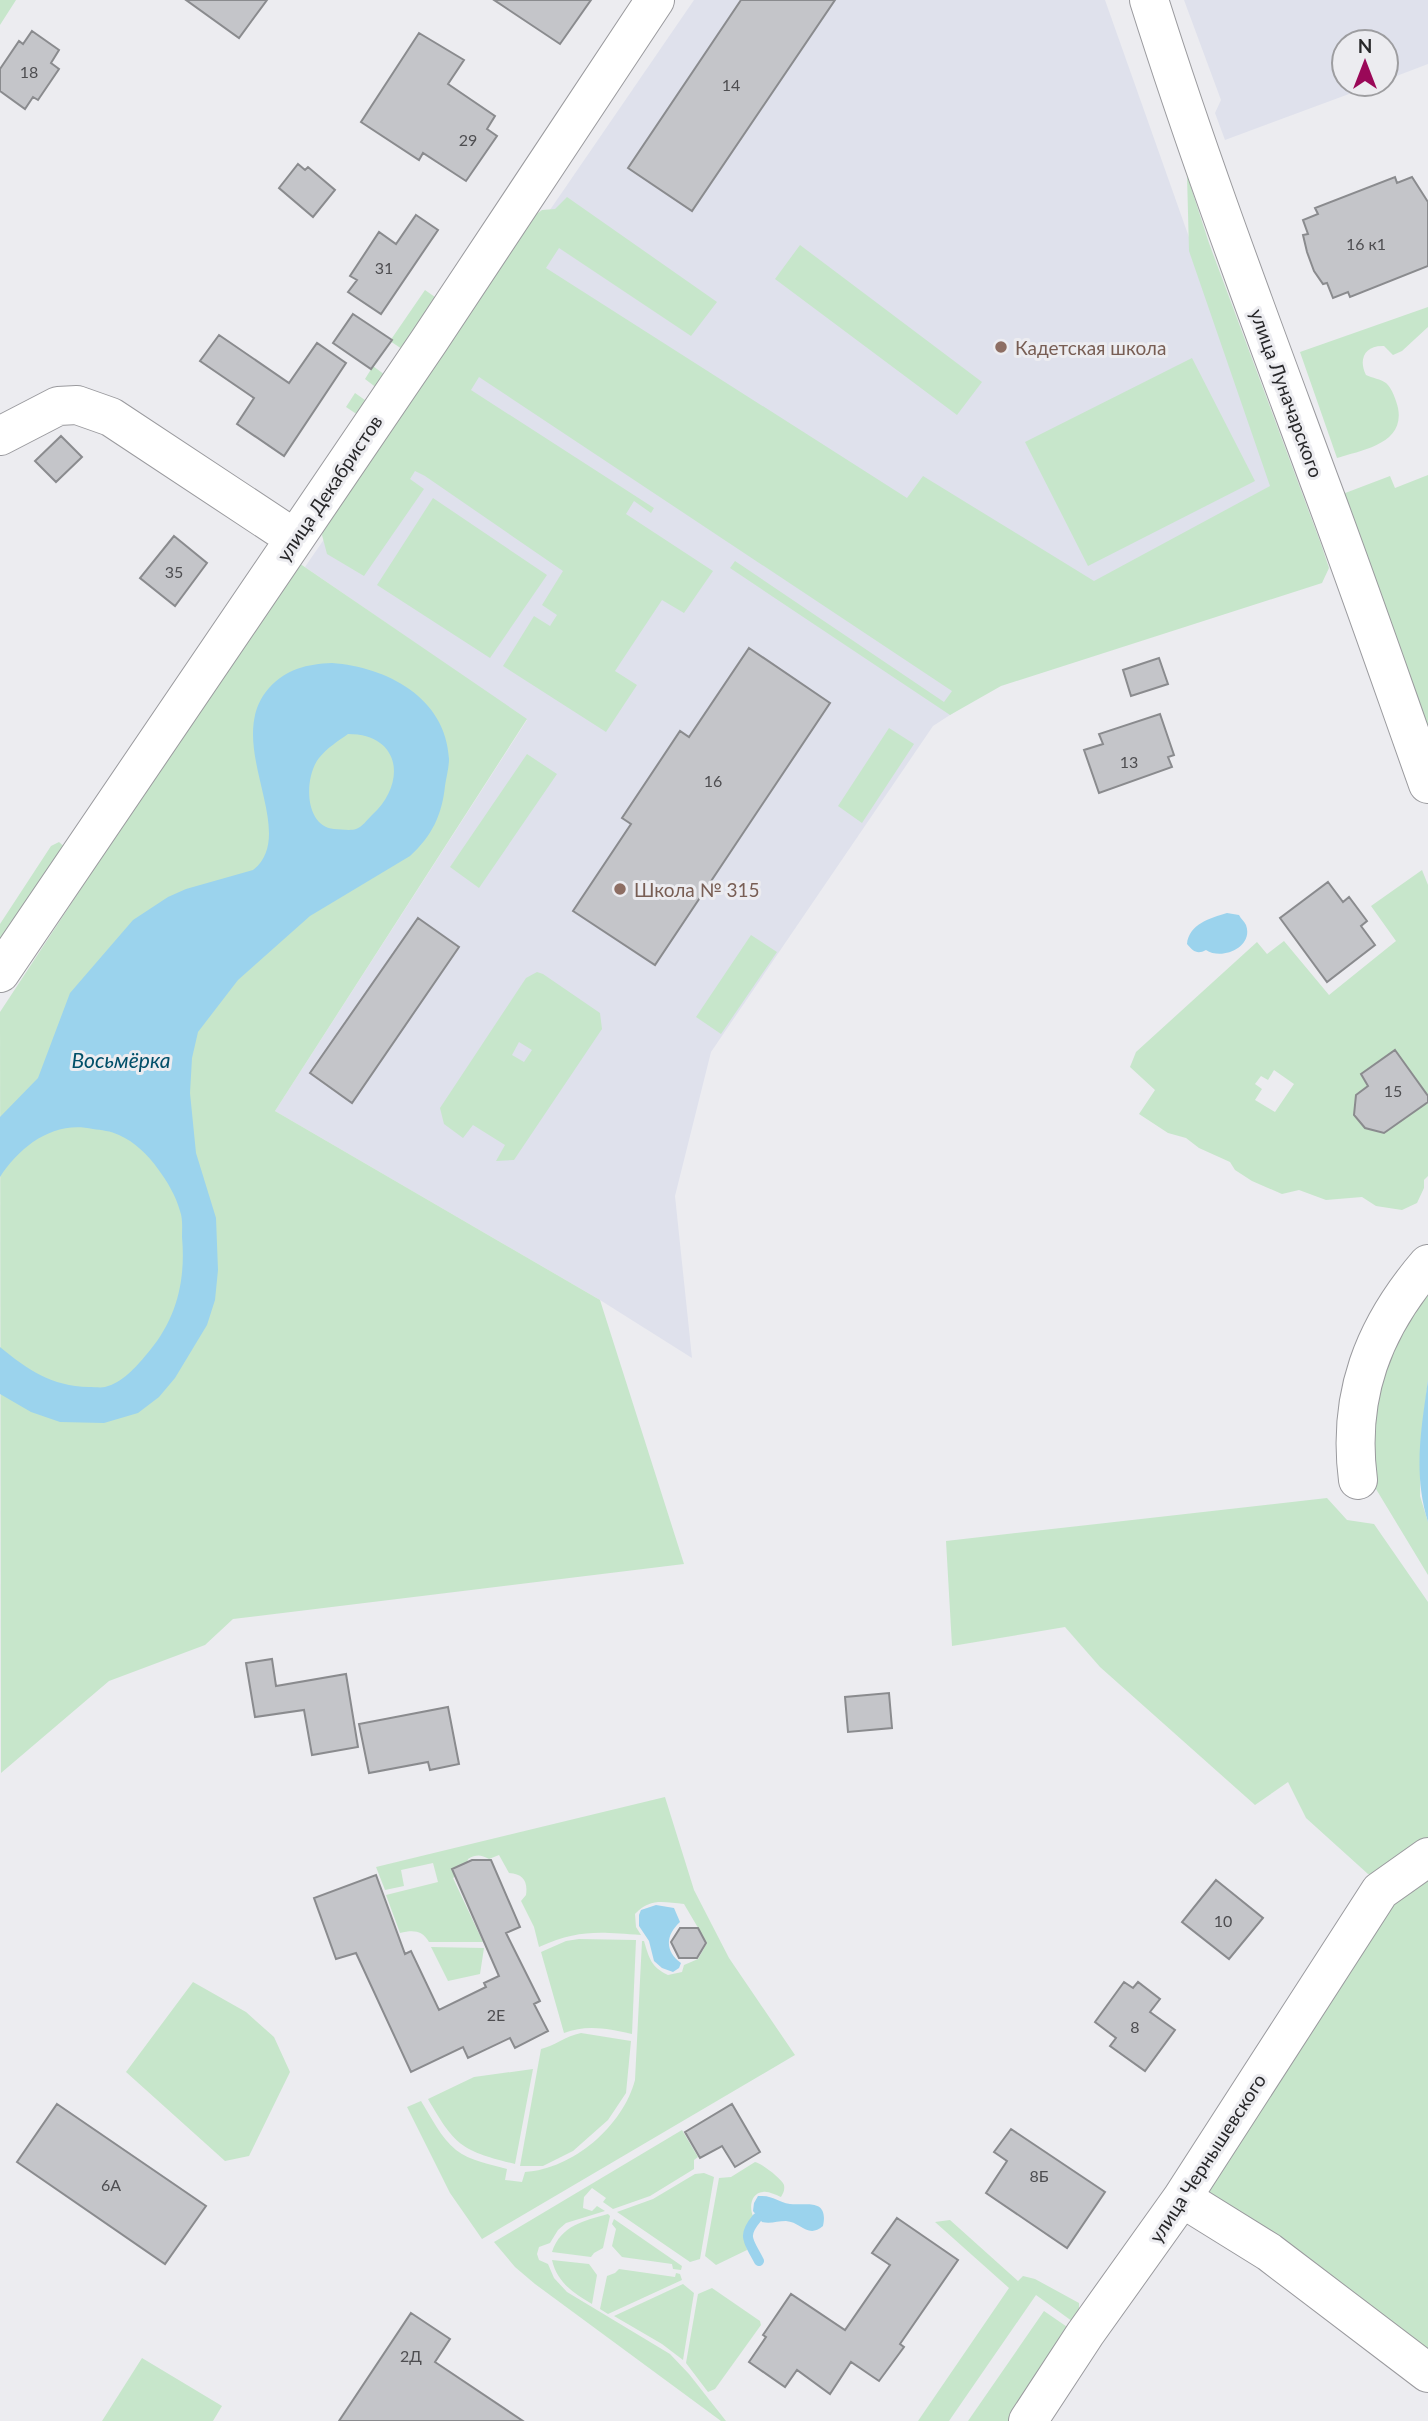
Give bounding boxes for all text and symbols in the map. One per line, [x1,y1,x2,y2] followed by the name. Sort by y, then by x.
[1330,28,1400,98] north arrow
[1358,34,1372,57] text: N
[20,62,38,81] house number: 18
[722,75,740,94] house number: 14
[459,130,477,149] house number: 29
[1346,234,1386,253] house number: 16 к1
[375,258,393,277] house number: 31
[1246,306,1328,480] street label: улица Луначарского
[1015,336,1166,359] place label: Кадетская школа
[993,339,1009,355] marker: Кадетская школа
[271,410,387,566] street label: улица Декабристов
[165,562,183,581] house number: 35
[1120,752,1138,771] house number: 13
[704,771,722,790] house number: 16
[634,878,760,901] place label: Школа № 315
[612,881,628,897] marker: Школа № 315
[72,1047,170,1072] water label: Восьмёрка
[1384,1081,1402,1100] house number: 15
[1214,1911,1232,1930] house number: 10
[487,2005,505,2024] house number: 2Е
[1130,2017,1140,2036] house number: 8
[1144,2069,1270,2247] street label: улица Чернышевского
[1029,2166,1049,2185] house number: 8Б
[101,2175,121,2194] house number: 6А
[400,2346,422,2365] house number: 2Д

